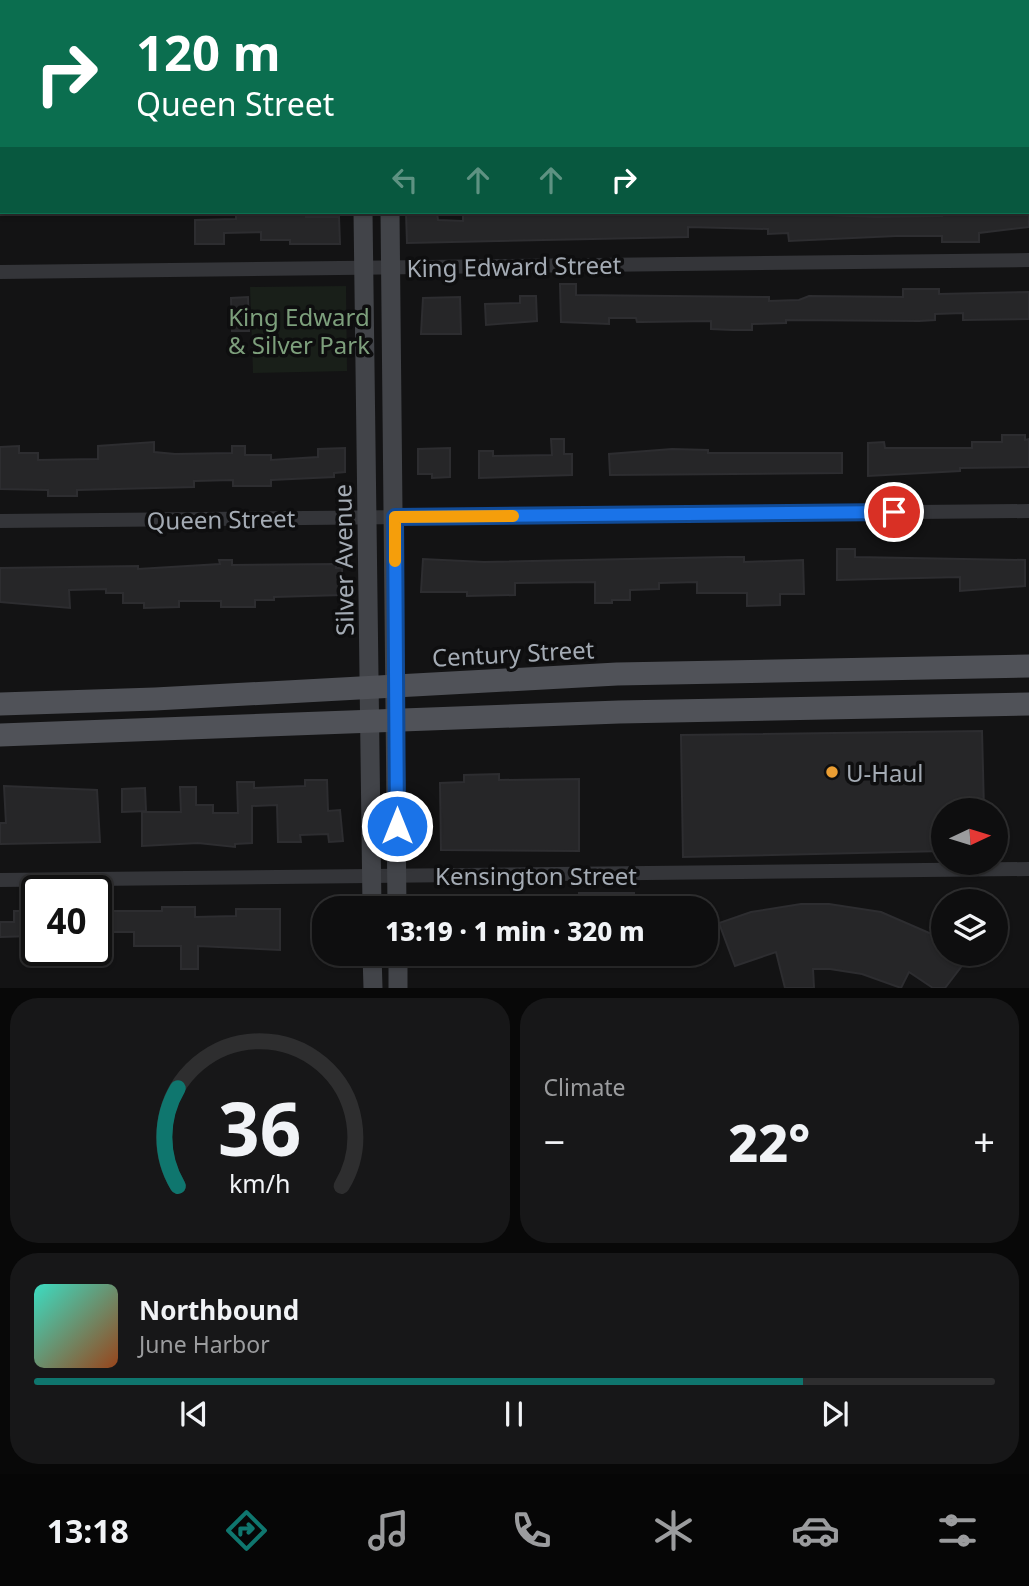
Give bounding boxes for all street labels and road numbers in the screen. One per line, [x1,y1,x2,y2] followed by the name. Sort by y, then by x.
[406,248,622,284] street label: King Edward Street
[325,484,361,636] street label: Silver Avenue
[146,501,296,537] street label: Queen Street
[431,632,595,674] street label: Century Street
[435,859,637,892] street label: Kensington Street

